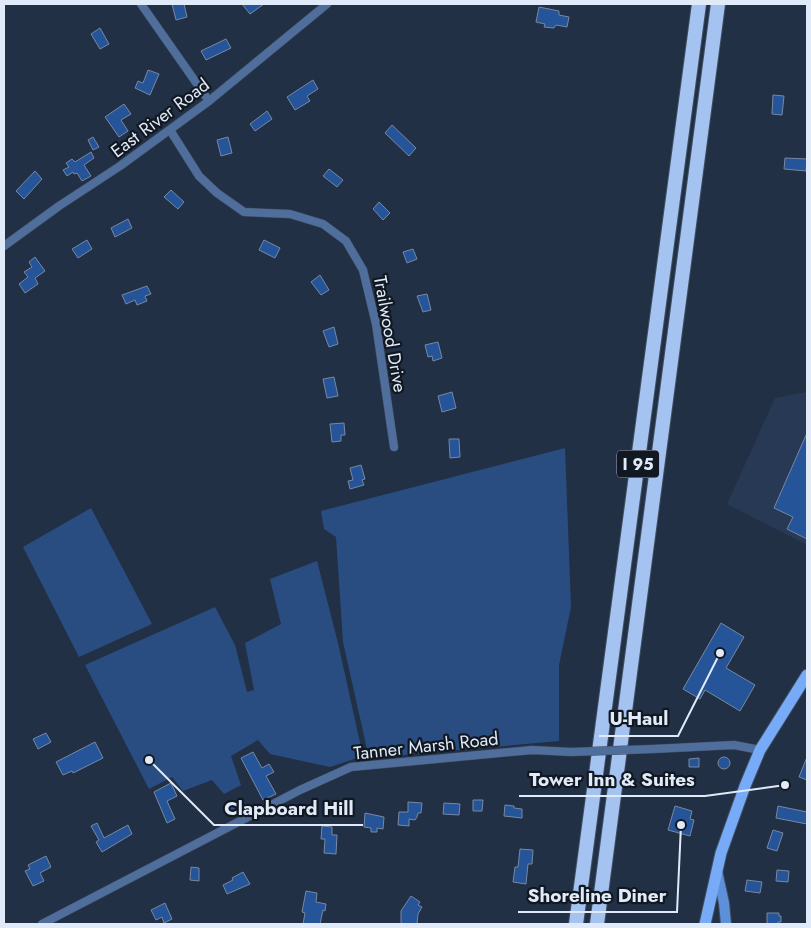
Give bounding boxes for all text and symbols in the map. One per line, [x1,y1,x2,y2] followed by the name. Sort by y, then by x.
[105,72,215,164] street label: East River Road
[367,274,413,394] street label: Trailwood Drive
[617,450,659,478] road number: I 95
[599,702,678,736] callout: U-Haul
[610,705,668,732] text: U-Haul
[352,725,500,767] street label: Tanner Marsh Road
[519,762,705,796] callout: Tower Inn & Suites
[529,766,695,793] text: Tower Inn & Suites
[214,791,363,825] callout: Clapboard Hill
[224,795,354,822] text: Clapboard Hill
[518,878,677,912] callout: Shoreline Diner
[528,882,667,909] text: Shoreline Diner

